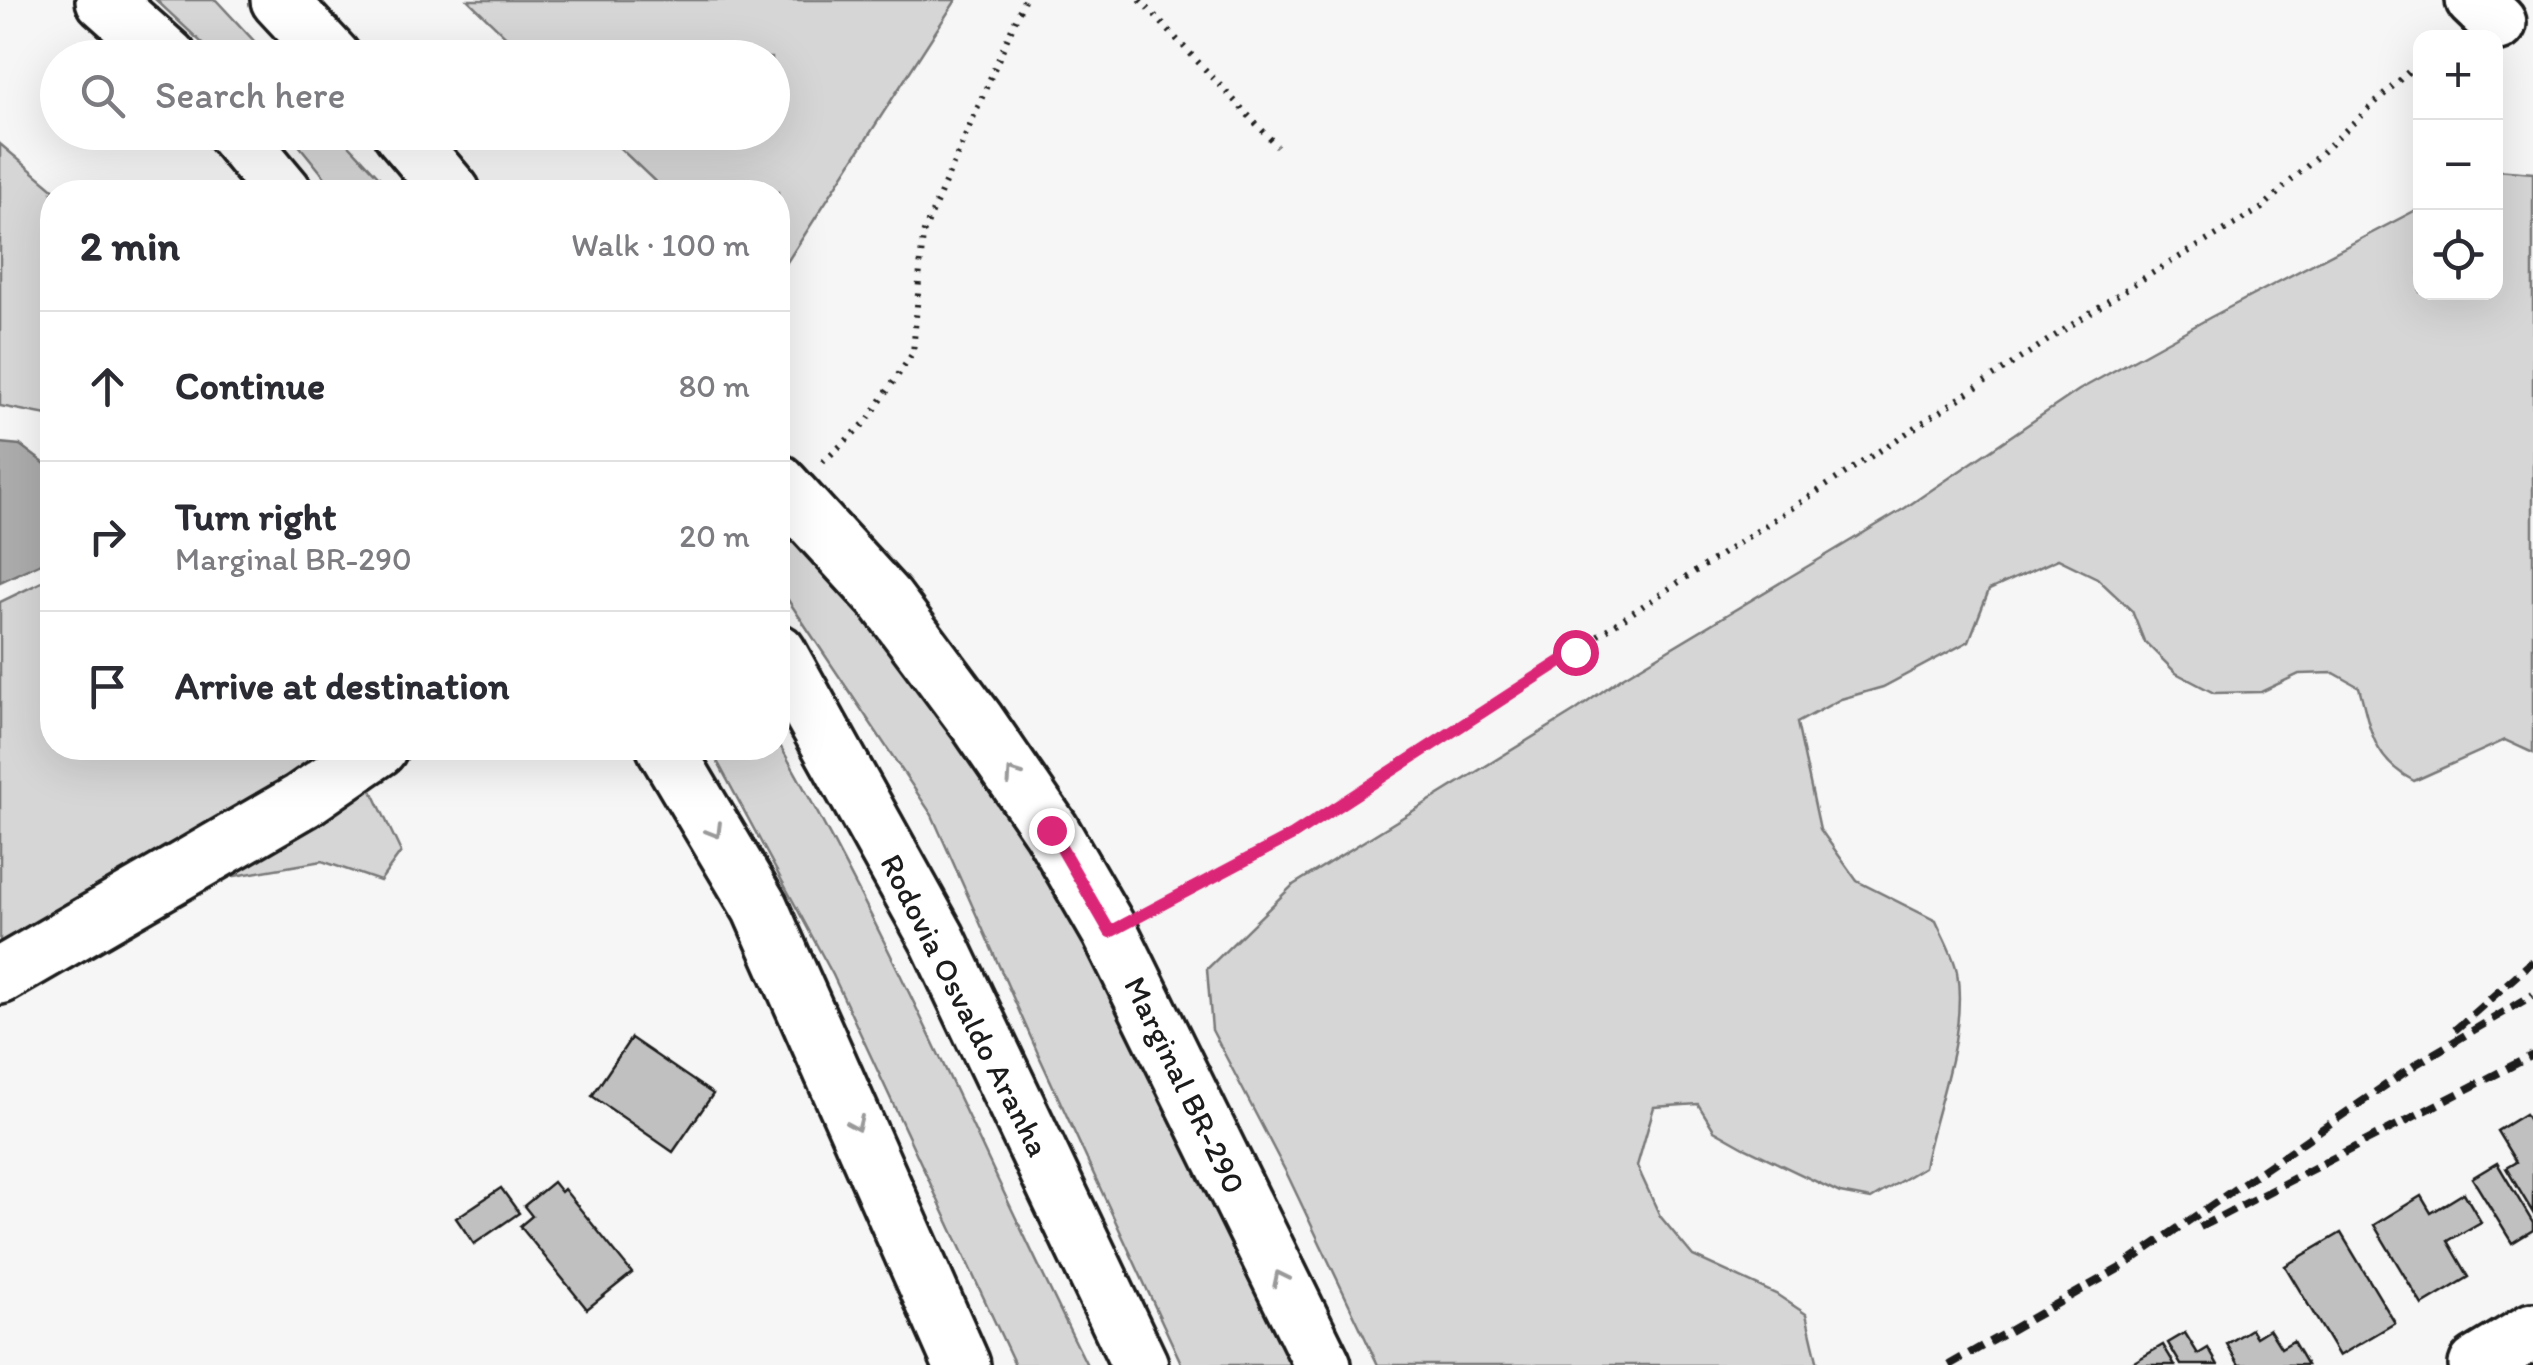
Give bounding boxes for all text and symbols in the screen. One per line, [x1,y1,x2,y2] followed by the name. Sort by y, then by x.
[2413,30,2503,300] map controls
[2413,30,2503,120] button: +
[40,40,790,150] search box
[75,68,130,123] icon: search
[155,72,346,118] text: Search here
[2413,120,2503,210] button: −
[2413,210,2503,300] button: locate
[80,220,180,271] text: 2 min
[571,226,750,264] text: Walk · 100 m
[80,359,135,414] icon: ahead
[175,363,325,409] text: Continue
[679,367,750,405] text: 80 m
[175,494,337,540] text: Turn right
[80,509,135,564] icon: right
[679,517,750,555] text: 20 m
[175,540,412,578] text: Marginal BR-290
[1553,630,1599,676] route start
[80,659,135,714] icon: arrive
[175,663,510,709] text: Arrive at destination
[1007,767,1025,786] one-way arrow
[1029,808,1075,854] route end
[703,820,722,838] one-way arrow
[872,848,1058,1163] street label: Rodovia Osvaldo Aranha
[1116,970,1254,1200] street label: Marginal BR-290
[844,1114,864,1132] one-way arrow
[1273,1270,1292,1288] one-way arrow

